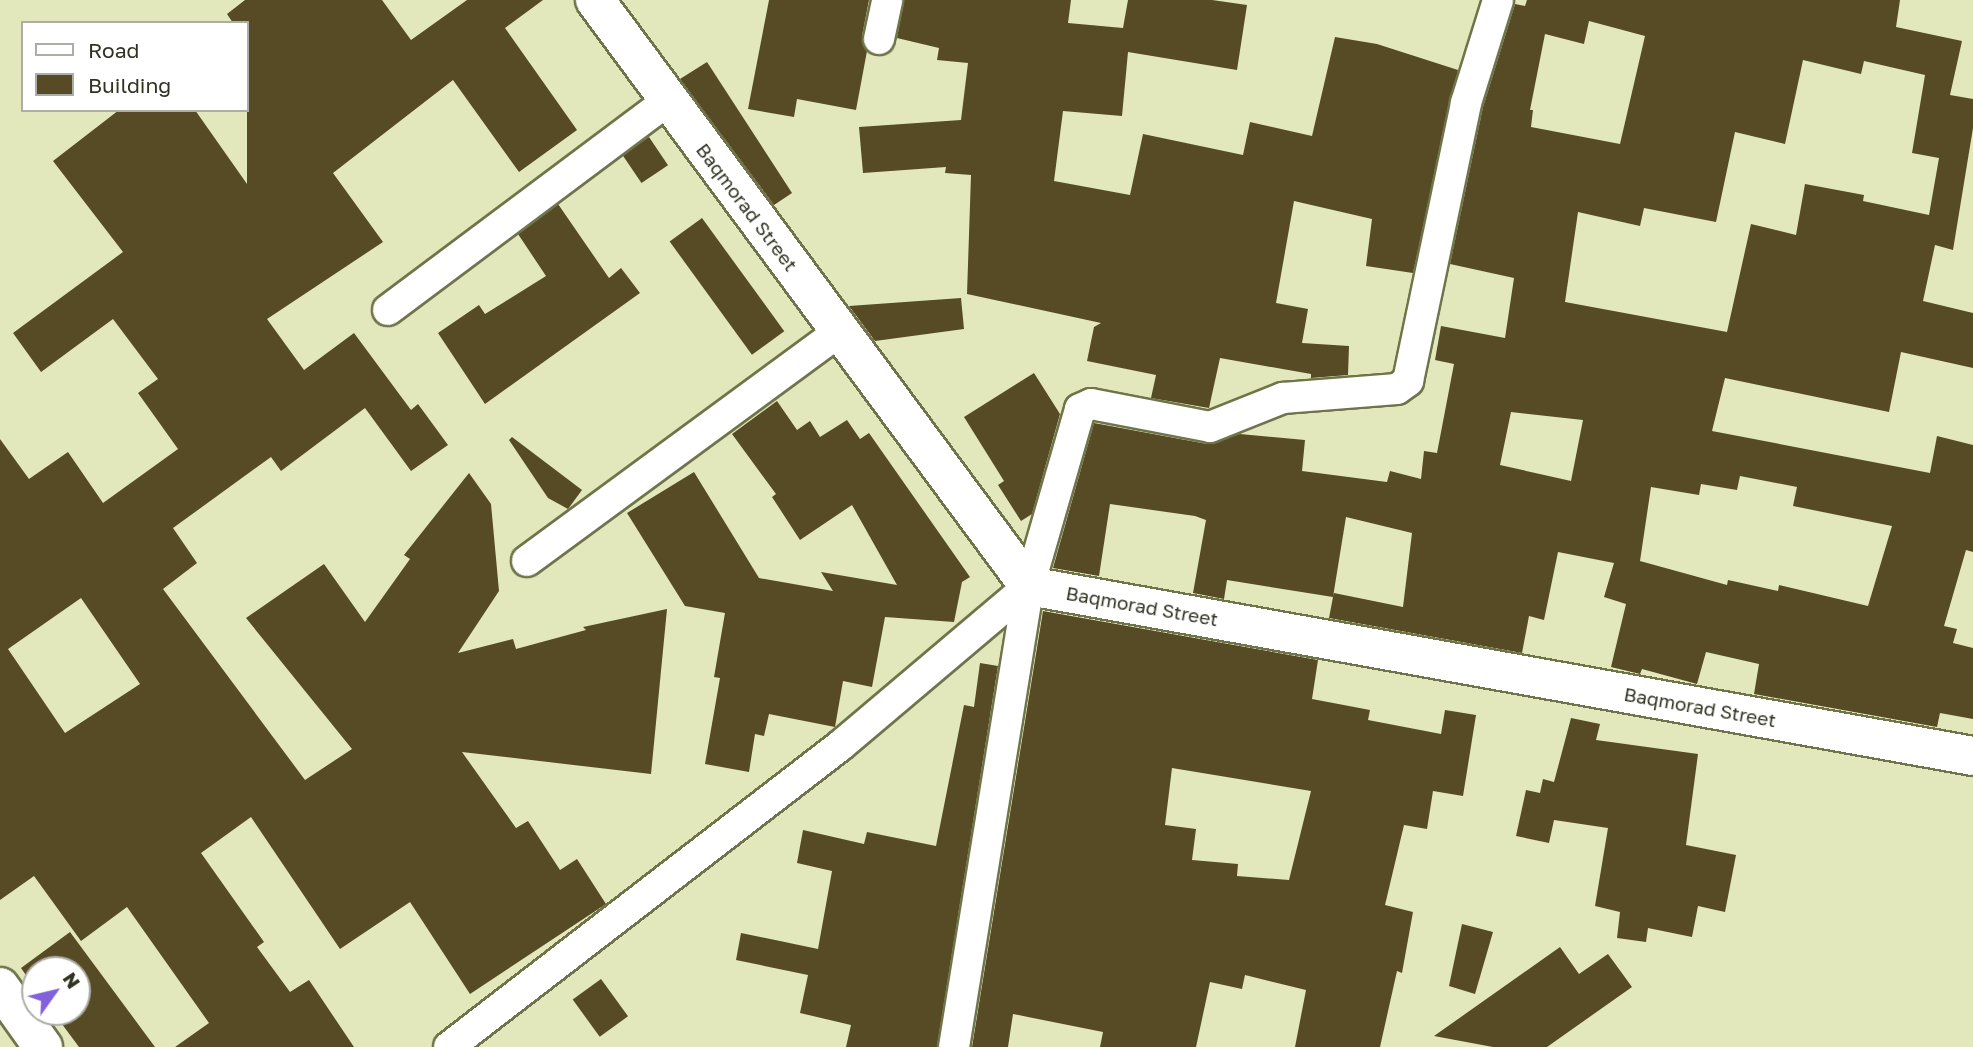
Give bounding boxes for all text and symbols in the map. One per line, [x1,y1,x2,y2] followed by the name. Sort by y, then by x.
[21,21,248,112] legend
[88,37,139,63] text: Road
[88,72,171,98] text: Building
[692,139,802,275] street label: Baqmorad Street
[1064,581,1220,631] street label: Baqmorad Street
[1622,682,1778,732] street label: Baqmorad Street
[21,956,91,1026] north arrow
[59,968,86,993] text: N

